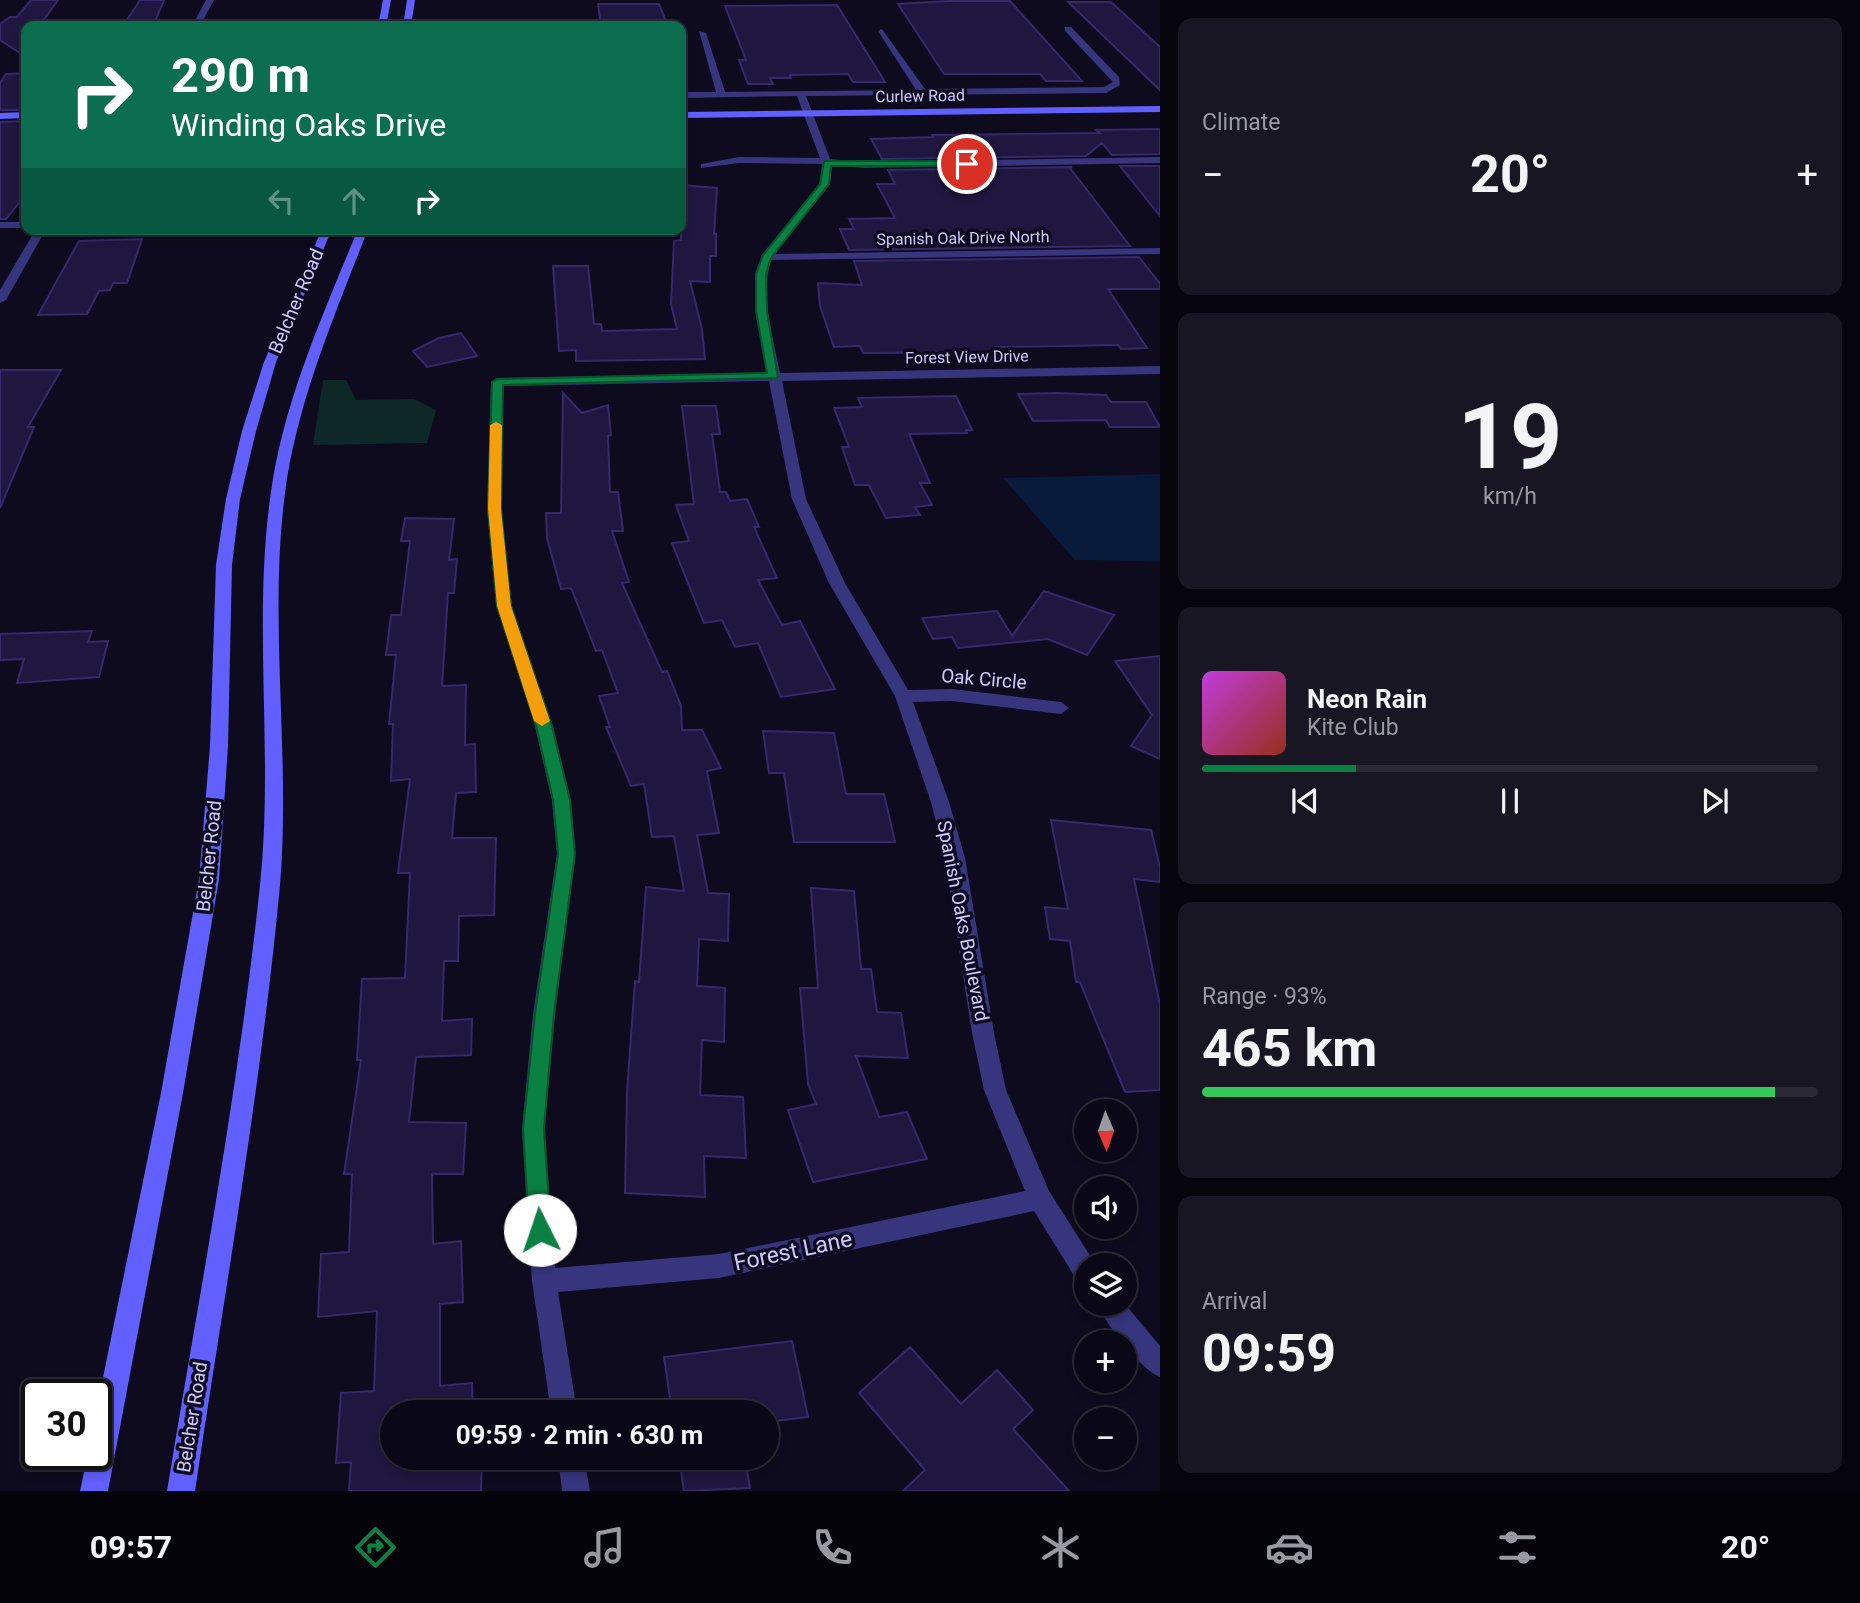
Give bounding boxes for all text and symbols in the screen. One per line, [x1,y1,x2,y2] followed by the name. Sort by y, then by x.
[171,47,310,104] text: 290 m
[56,49,147,140] icon: right
[875,86,965,106] street label: Curlew Road
[171,106,446,144] text: Winding Oaks Drive
[1202,109,1281,136] text: Climate
[937,134,997,194] pin
[1470,144,1550,205] text: 20°
[948,145,986,183] icon: arrive
[1202,153,1224,197] text: −
[1796,153,1818,197] text: +
[262,182,300,220] icon: left
[335,182,373,220] icon: ahead
[408,182,446,220] icon: right
[876,227,1050,249] street label: Spanish Oak Drive North
[264,245,328,357] street label: Belcher Road
[905,346,1029,368] street label: Forest View Drive
[1458,384,1562,490] text: 19
[1483,483,1537,510] text: km/h
[940,664,1028,694] street label: Oak Circle
[1307,684,1427,714] text: Neon Rain
[1307,714,1399,741] text: Kite Club
[1286,782,1324,820] icon: previous
[1491,782,1529,820] icon: pause
[1696,782,1734,820] icon: next
[192,799,226,913] street label: Belcher Road
[932,819,994,1023] street label: Spanish Oaks Boulevard
[1202,983,1327,1010] text: Range · 93%
[1202,1018,1377,1079] text: 465 km
[1074,1099,1138,1162] north arrow
[1074,1099,1137,1470] map controls
[1074,1176,1137,1239] button: sound
[503,1193,577,1267] position arrow
[731,1225,855,1277] street label: Forest Lane
[1074,1253,1137,1316] button: layers
[1202,1288,1267,1315] text: Arrival
[1202,1323,1336,1384] text: 09:59
[1074,1330,1137,1393] button: +
[172,1360,212,1474] street label: Belcher Road
[21,1379,112,1470] speed limit sign: 30
[1074,1407,1137,1470] button: −
[456,1420,703,1450] text: 09:59 · 2 min · 630 m
[351,1523,400,1572] icon: directions
[580,1523,629,1572] icon: music
[808,1523,857,1572] icon: phone
[1036,1523,1085,1572] icon: climate
[1265,1523,1314,1572] icon: car
[1493,1523,1542,1572] icon: filters
[90,1528,172,1566] text: 09:57
[1721,1528,1770,1566] text: 20°

